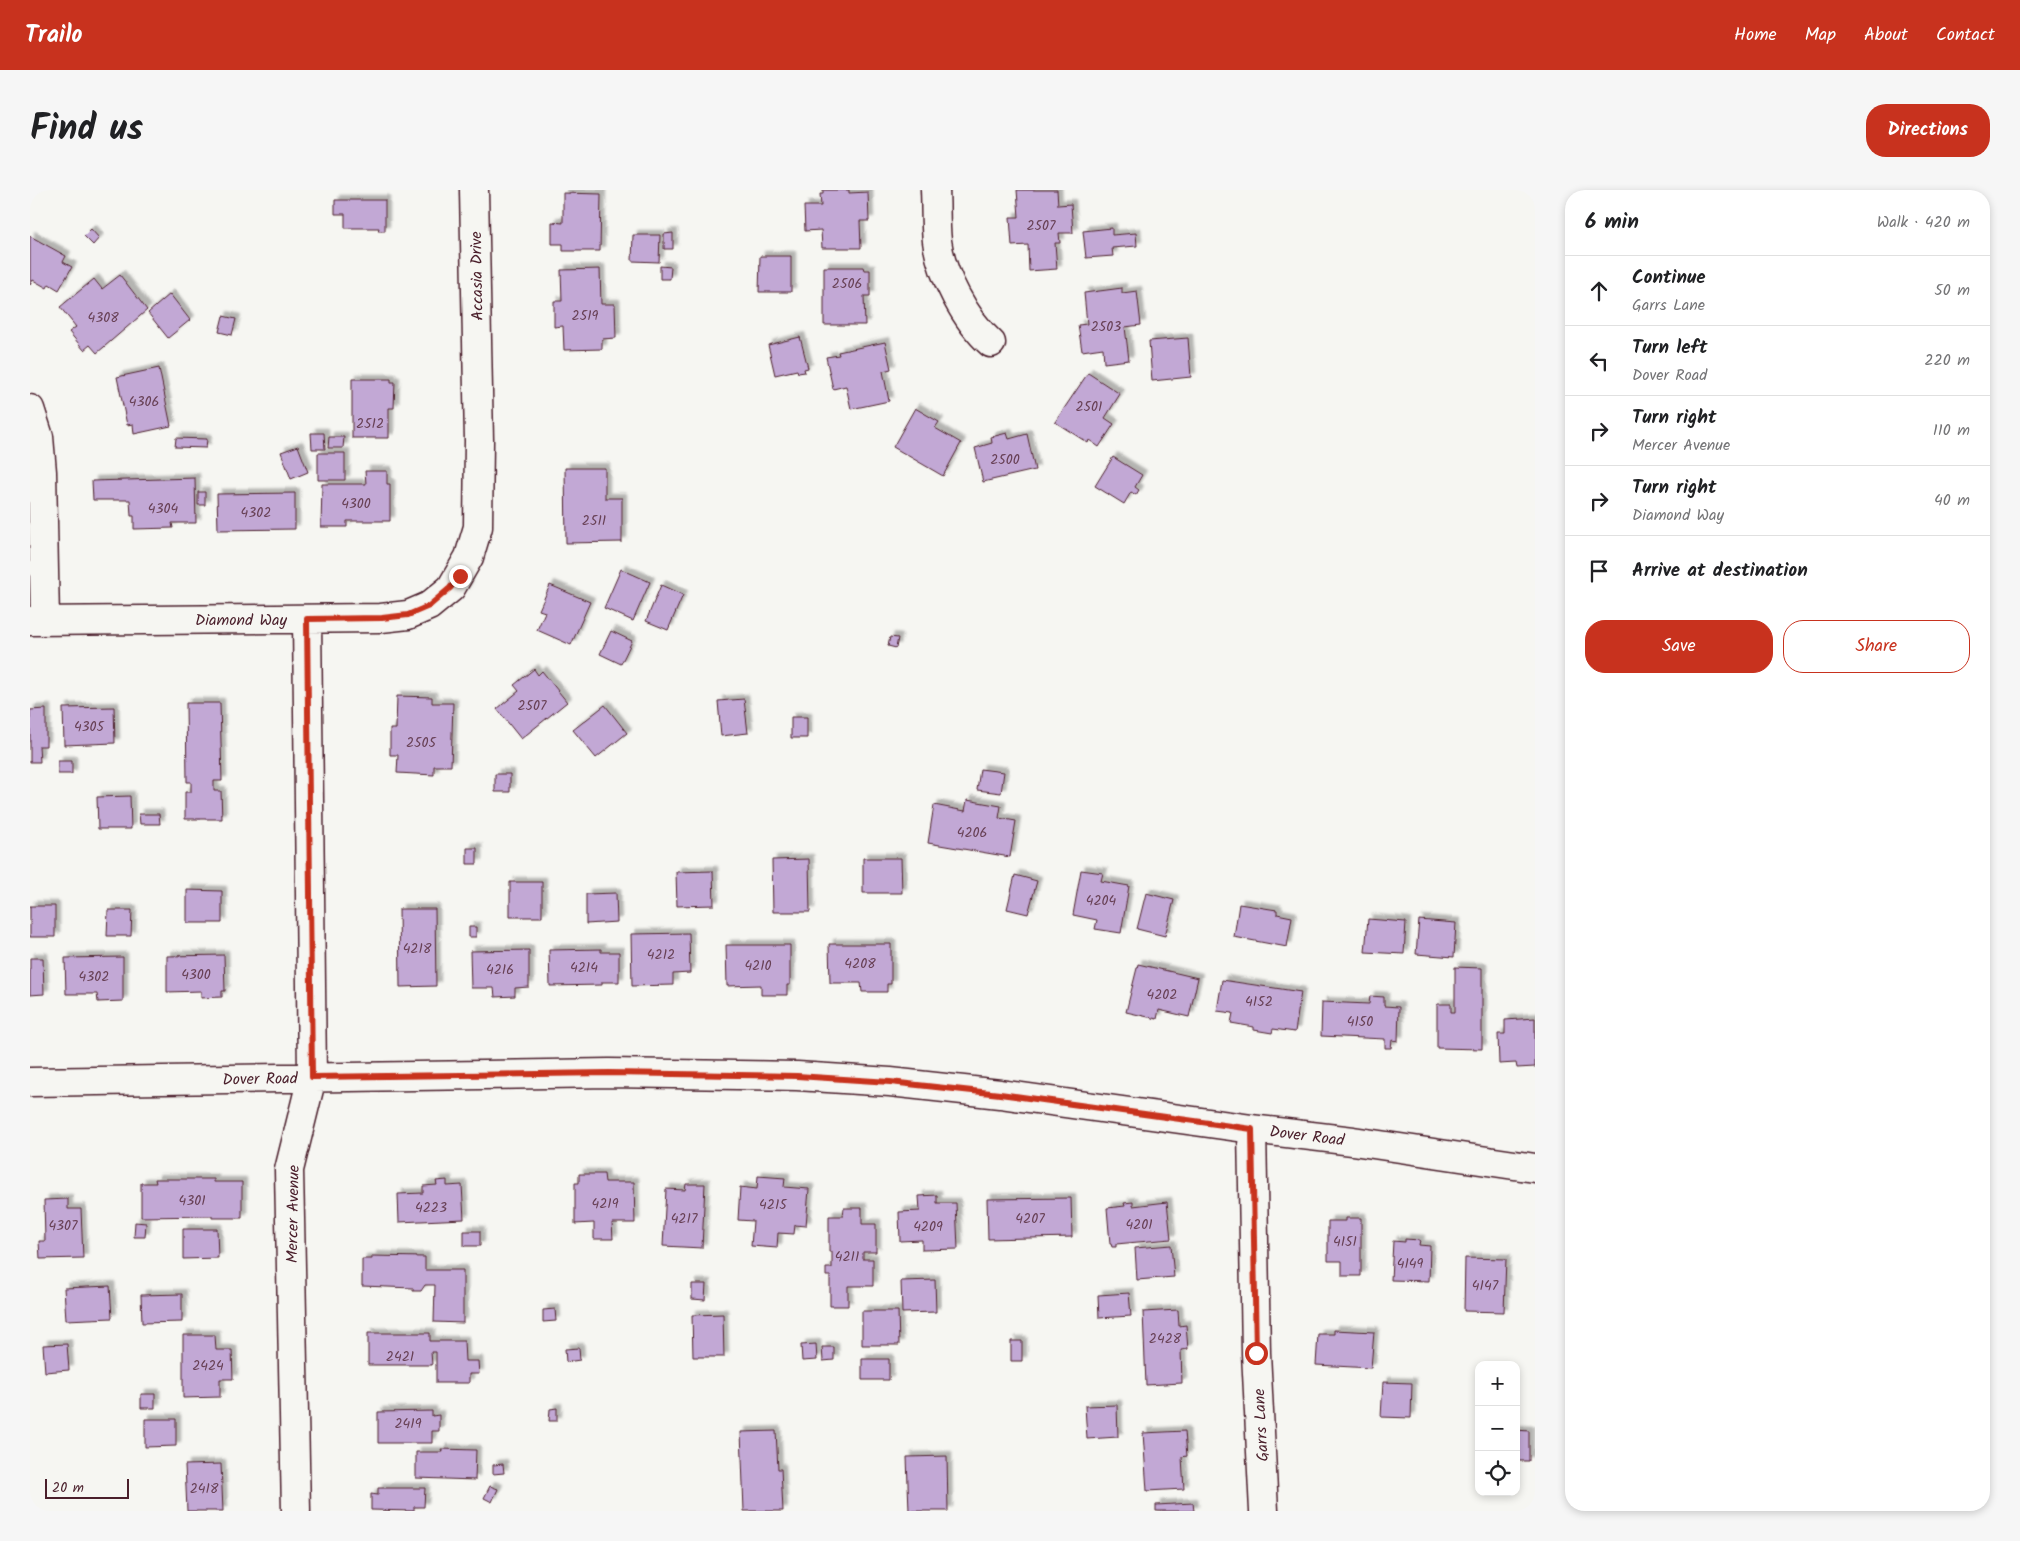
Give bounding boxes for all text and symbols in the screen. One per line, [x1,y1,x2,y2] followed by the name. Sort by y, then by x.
[25,16,83,55] text: Trailo
[1734,21,1777,50] text: Home
[1805,21,1836,50] text: Map
[1864,21,1908,50] text: About
[1936,21,1995,50] text: Contact
[30,102,143,158] text: Find us
[1866,104,1990,157] button: Directions
[1585,206,1639,239] text: 6 min
[1877,210,1970,235] text: Walk · 420 m
[1026,215,1056,237] house number: 2507
[464,231,491,321] street label: Accasia Drive
[1632,263,1705,293] text: Continue
[832,273,862,295] house number: 2506
[1585,277,1613,305] icon: ahead
[1934,278,1970,303] text: 50 m
[1632,293,1705,318] text: Garrs Lane
[572,305,599,327] house number: 2519
[87,307,119,329] house number: 4308
[1091,316,1121,338] house number: 2503
[1632,333,1707,363] text: Turn left
[1585,347,1613,375] icon: left
[1924,348,1970,373] text: 220 m
[1632,363,1707,388] text: Dover Road
[129,391,159,413] house number: 4306
[1075,396,1103,418] house number: 2501
[1632,403,1717,433] text: Turn right
[356,413,384,435] house number: 2512
[1585,417,1613,445] icon: right
[1933,418,1970,443] text: 110 m
[1632,433,1730,458] text: Mercer Avenue
[990,449,1020,471] house number: 2500
[1632,473,1717,503] text: Turn right
[1585,487,1613,515] icon: right
[1934,488,1970,513] text: 40 m
[341,493,371,515] house number: 4300
[148,498,178,520] house number: 4304
[241,502,271,524] house number: 4302
[1632,503,1724,528] text: Diamond Way
[582,510,606,532] house number: 2511
[1632,556,1808,586] text: Arrive at destination
[1585,557,1613,585] icon: arrive
[449,565,472,588] route end
[195,608,288,633] street label: Diamond Way
[1585,620,1773,673] button: Save
[1783,620,1970,673] button: Share
[517,695,547,717] house number: 2507
[74,716,106,738] house number: 4305
[406,732,438,754] house number: 2505
[957,822,987,844] house number: 4206
[1086,890,1117,912] house number: 4204
[403,938,432,960] house number: 4218
[647,944,675,966] house number: 4212
[844,953,876,975] house number: 4208
[744,955,772,977] house number: 4210
[570,957,598,979] house number: 4214
[486,959,514,981] house number: 4216
[181,964,211,986] house number: 4300
[79,966,109,988] house number: 4302
[1147,984,1177,1006] house number: 4202
[1245,991,1273,1013] house number: 4152
[1347,1011,1373,1033] house number: 4150
[222,1066,299,1093] street label: Dover Road
[1268,1119,1347,1154] street label: Dover Road
[280,1165,307,1263] street label: Mercer Avenue
[178,1190,206,1212] house number: 4301
[591,1193,619,1215] house number: 4219
[759,1194,788,1216] house number: 4215
[415,1197,447,1219] house number: 4223
[671,1208,698,1230] house number: 4217
[1015,1208,1045,1230] house number: 4207
[1125,1214,1153,1236] house number: 4201
[48,1215,78,1237] house number: 4307
[913,1216,943,1238] house number: 4209
[1333,1231,1357,1253] house number: 4151
[835,1246,859,1268] house number: 4211
[1397,1253,1423,1275] house number: 4149
[1472,1275,1499,1297] house number: 4147
[1149,1328,1182,1350] house number: 2428
[1245,1342,1268,1365] route start
[386,1346,414,1368] house number: 2421
[192,1355,224,1377] house number: 2424
[1475,1361,1520,1496] map controls
[1475,1361,1520,1406] button: +
[1247,1388,1276,1462] street label: Garrs Lane
[1475,1406,1520,1451] button: −
[394,1413,422,1435] house number: 2419
[1475,1451,1520,1496] button: locate
[45,1476,129,1499] scale bar
[52,1477,84,1499] text: 20 m
[190,1478,219,1500] house number: 2418

